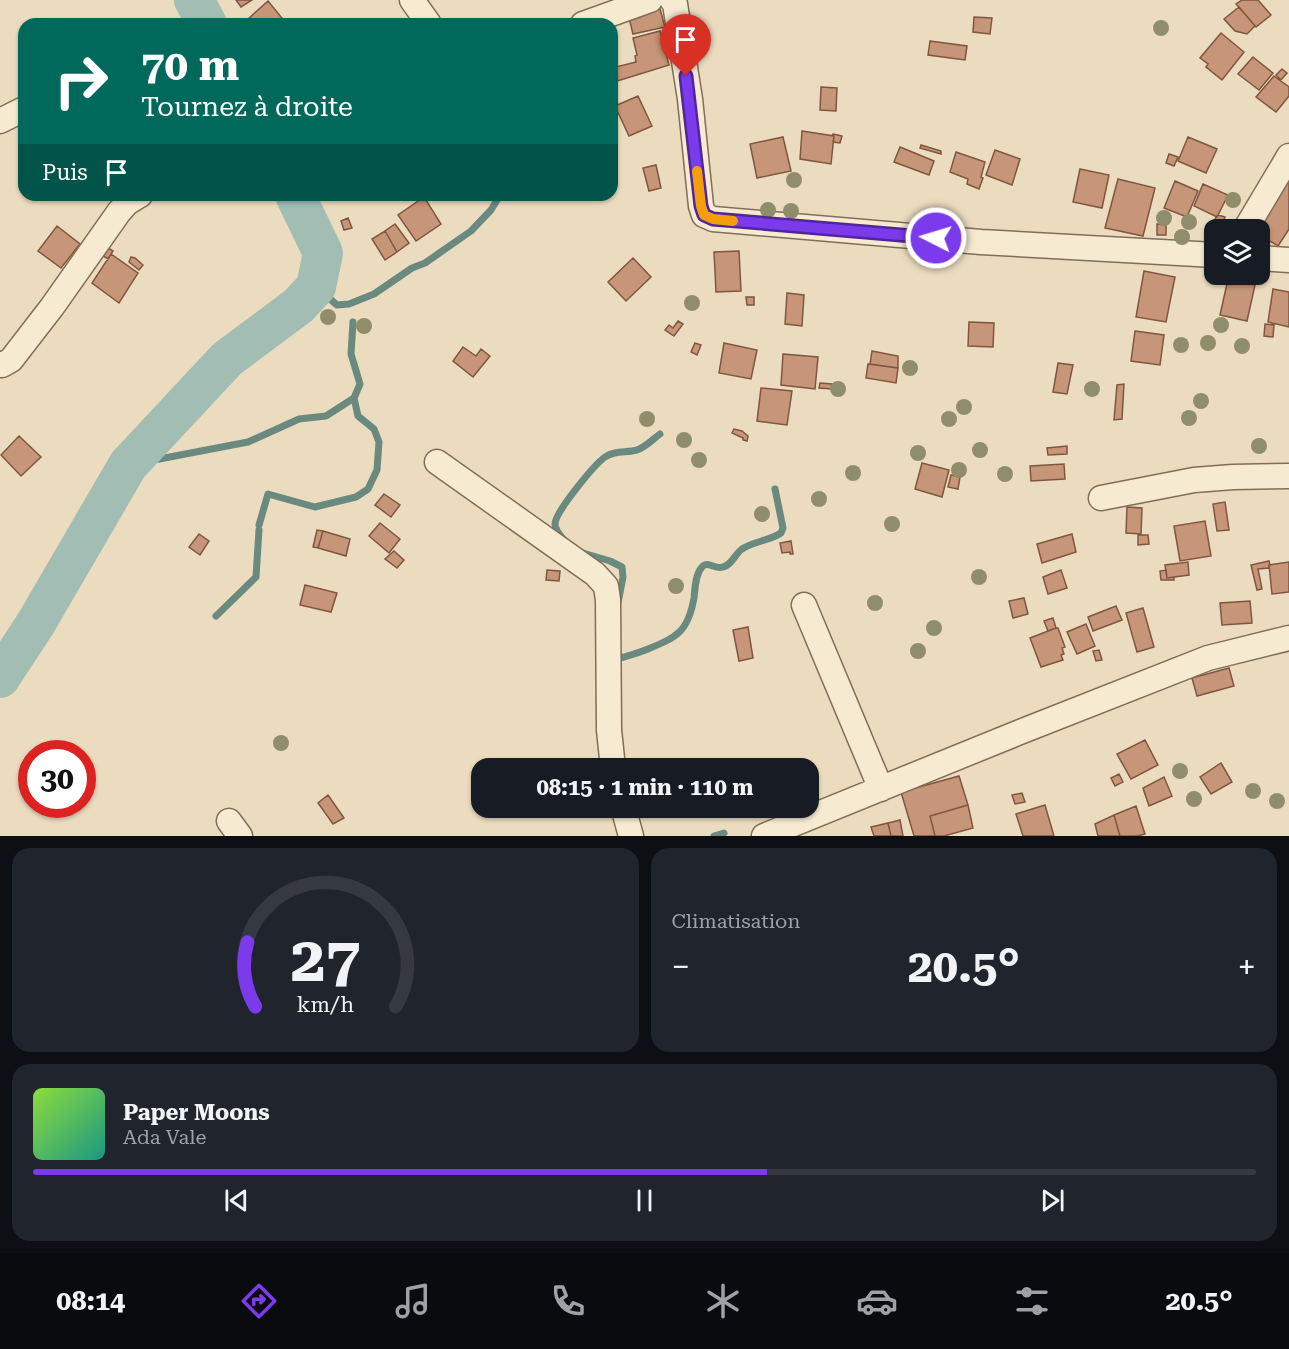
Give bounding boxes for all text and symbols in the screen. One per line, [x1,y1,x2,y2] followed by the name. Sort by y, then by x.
[660,14,711,76] pin
[669,23,702,56] icon: arrive
[141,41,239,90] text: 70 m
[42,42,120,120] icon: right
[141,91,353,123] text: Tournez à droite
[100,156,133,189] icon: arrive
[42,160,88,185] text: Puis
[904,206,968,270] position arrow
[1204,219,1270,285] map controls
[1204,219,1270,285] button: layers
[18,740,96,818] speed limit sign: 30
[536,775,754,800] text: 08:15 · 1 min · 110 m
[672,909,800,933] text: Climatisation
[290,923,360,996] text: 27
[908,940,1020,993] text: 20.5°
[672,947,690,986] text: −
[1238,947,1256,986] text: +
[297,992,354,1017] text: km/h
[123,1100,270,1125] text: Paper Moons
[123,1125,206,1149] text: Ada Vale
[220,1184,253,1217] icon: previous
[628,1184,661,1217] icon: pause
[1036,1184,1069,1217] icon: next
[238,1280,280,1322] icon: directions
[392,1280,434,1322] icon: music
[547,1280,589,1322] icon: phone
[702,1280,744,1322] icon: climate
[856,1280,898,1322] icon: car
[1011,1280,1053,1322] icon: filters
[56,1285,125,1317] text: 08:14
[1165,1285,1233,1317] text: 20.5°

